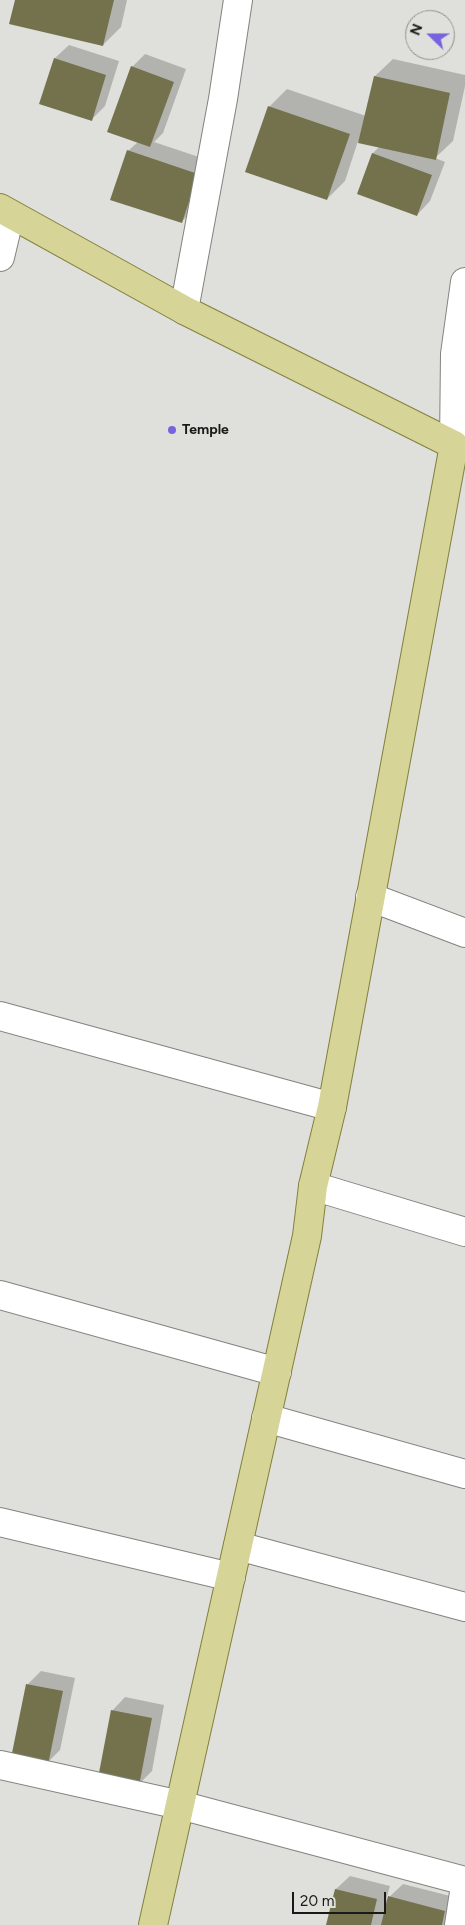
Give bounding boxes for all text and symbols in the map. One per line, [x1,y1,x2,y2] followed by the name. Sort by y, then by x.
[405,10,455,60] north arrow
[407,21,426,38] text: N
[182,422,229,438] place label: Temple
[166,424,178,436] marker: Temple
[295,1882,389,1914] scale bar
[300,1892,334,1910] text: 20 m

